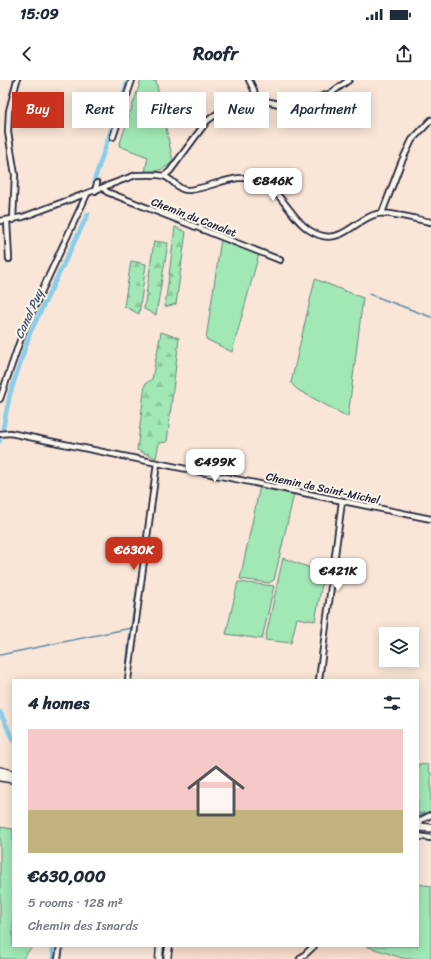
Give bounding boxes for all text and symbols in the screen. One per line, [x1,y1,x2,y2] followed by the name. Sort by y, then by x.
[20,1,59,27] text: 15:09
[193,38,238,70] text: Roofr
[16,43,38,65] icon: back
[393,43,415,65] icon: share
[12,92,64,128] chip: Buy
[72,92,129,128] chip: Rent
[137,92,206,128] chip: Filters
[214,92,269,128] chip: New
[277,92,371,128] chip: Apartment
[245,168,301,202] pin: €846K
[253,169,293,192] text: €846K
[148,192,240,243] street label: Chemin du Canalet
[8,284,50,342] water label: Canal Puy
[187,449,243,483] pin: €499K
[195,450,235,473] text: €499K
[264,467,382,510] street label: Chemin de Saint-Michel
[106,537,162,571] pin: €630K
[114,538,154,561] text: €630K
[310,558,366,592] pin: €421K
[319,559,357,582] text: €421K
[379,627,419,667] map controls
[379,627,419,667] button: layers
[28,688,89,718] text: 4 homes
[381,692,403,714] icon: filters
[180,755,252,827] icon: home
[28,861,106,891] text: €630,000
[28,891,123,914] text: 5 rooms · 128 m²
[28,914,138,937] text: Chemin des Isnards

